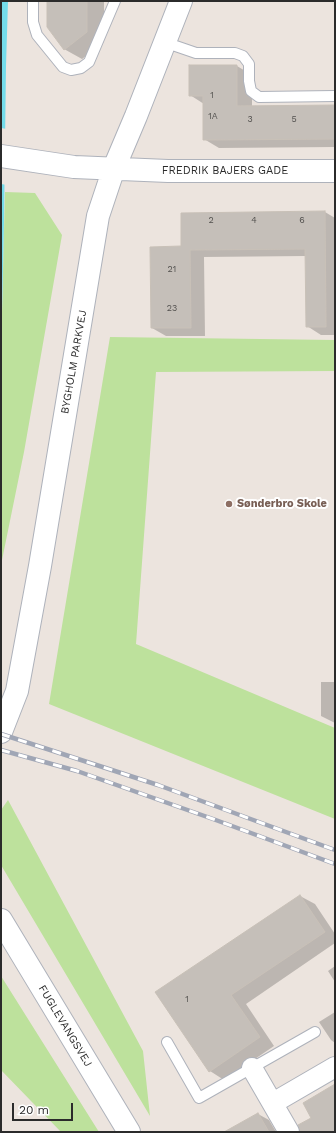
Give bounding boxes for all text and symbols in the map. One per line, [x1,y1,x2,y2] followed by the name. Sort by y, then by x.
[210,90,214,100] house number: 1
[208,111,218,121] house number: 1A
[247,114,253,124] house number: 3
[291,114,297,124] house number: 5
[162,164,288,178] street label: FREDRIK BAJERS GADE
[208,215,214,225] house number: 2
[251,215,257,225] house number: 4
[299,215,305,225] house number: 6
[168,264,176,274] house number: 21
[167,303,177,313] house number: 23
[58,309,90,415] street label: BYGHOLM PARKVEJ
[237,497,327,511] place label: Sønderbro Skole
[224,499,234,509] marker: Sønderbro Skole
[35,983,95,1069] street label: FUGLEVANGSVEJ
[185,994,189,1004] house number: 1
[14,1095,75,1121] scale bar
[19,1103,49,1117] text: 20 m

